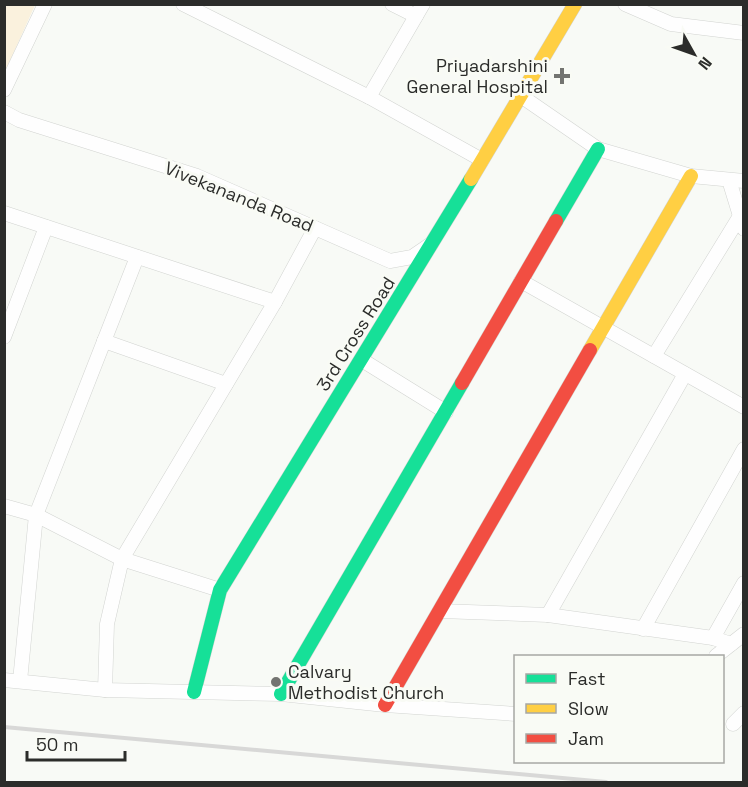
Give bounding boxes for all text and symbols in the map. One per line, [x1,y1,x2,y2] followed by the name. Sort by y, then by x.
[664,24,724,84] north arrow
[694,52,717,74] text: N
[406,54,548,98] place label: Priyadarshini General Hospital
[553,67,571,85] marker: Priyadarshini General Hospital
[161,156,317,237] street label: Vivekananda Road
[311,272,400,395] street label: 3rd Cross Road
[514,655,724,763] legend
[288,660,444,704] place label: Calvary Methodist Church
[568,667,605,690] text: Fast
[269,675,283,689] marker: Calvary Methodist Church
[568,697,609,720] text: Slow
[27,724,124,762] scale bar
[568,727,604,750] text: Jam
[36,733,78,756] text: 50 m

